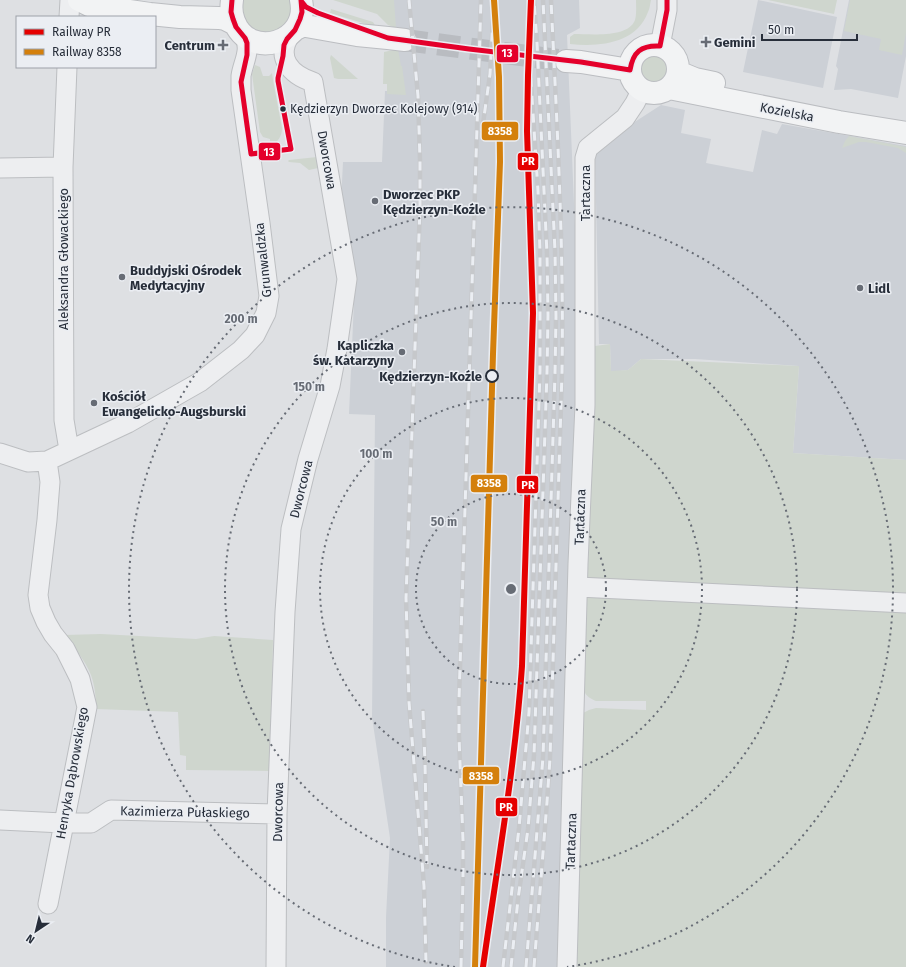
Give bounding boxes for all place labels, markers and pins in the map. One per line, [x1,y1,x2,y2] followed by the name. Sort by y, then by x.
[714,35,756,50] place label: Gemini
[701,37,711,47] marker: Gemini
[164,38,215,53] place label: Centrum
[218,40,228,50] marker: Centrum
[290,102,478,116] place label: Kędzierzyn Dworzec Kolejowy (914)
[278,104,288,114] marker: Kędzierzyn Dworzec Kolejowy (914)
[383,187,486,217] place label: Dworzec PKP Kędzierzyn-Koźle
[370,196,380,206] marker: Dworzec PKP Kędzierzyn-Koźle
[130,263,242,293] place label: Buddyjski Ośrodek Medytacyjny
[117,272,127,282] marker: Buddyjski Ośrodek Medytacyjny
[868,281,890,296] place label: Lidl
[855,283,865,293] marker: Lidl
[313,338,394,368] place label: Kapliczka św. Katarzyny
[397,347,407,357] marker: Kapliczka św. Katarzyny
[379,369,482,384] place label: Kędzierzyn-Koźle
[485,369,499,383] marker: Kędzierzyn-Koźle
[102,389,247,419] place label: Kościół Ewangelicko-Augsburski
[89,398,99,408] marker: Kościół Ewangelicko-Augsburski
[504,582,518,596] centre of rings

